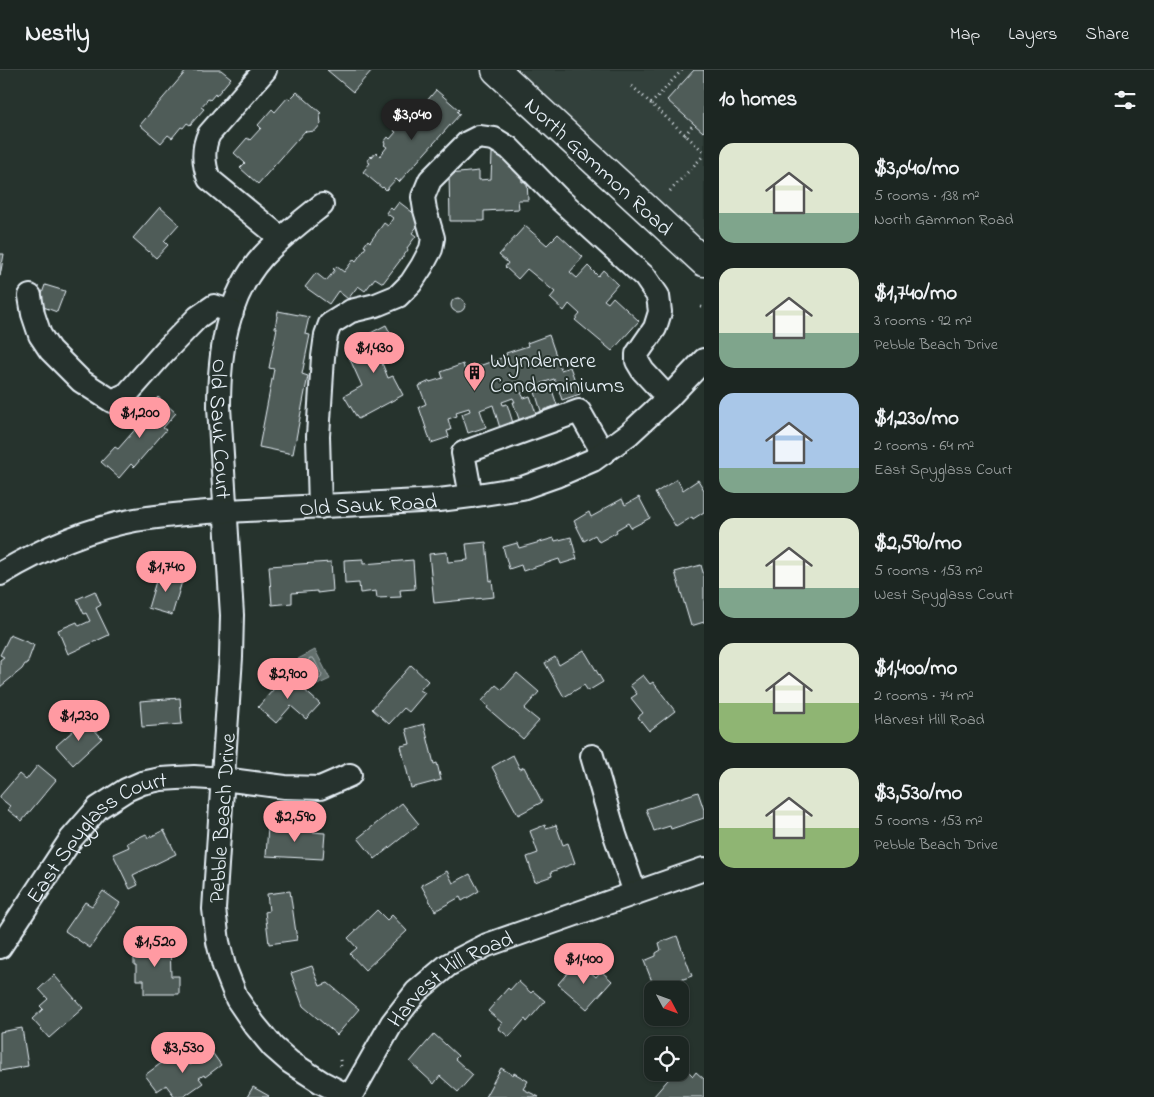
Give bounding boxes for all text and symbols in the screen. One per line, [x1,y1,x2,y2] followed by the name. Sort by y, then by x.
[25,17,90,52] text: Nestly
[950,22,980,48] text: Map
[1008,22,1058,48] text: Layers
[1086,22,1129,48] text: Share
[719,85,797,115] text: 10 homes
[1111,86,1139,114] icon: filters
[516,91,679,245] street label: North Gammon Road
[371,98,453,141] pin: $3,040
[392,103,432,127] text: $3,040
[874,154,960,184] text: $3,040/mo
[759,163,819,223] icon: home
[874,184,980,208] text: 5 rooms · 138 m²
[874,208,1014,232] text: North Gammon Road
[874,279,957,309] text: $1,740/mo
[759,288,819,348] icon: home
[874,309,972,333] text: 3 rooms · 92 m²
[333,332,415,374] pin: $1,430
[874,333,998,357] text: Pebble Beach Drive
[355,336,393,360] text: $1,430
[490,346,625,403] place label: Wyndemere Condominiums
[200,357,238,501] street label: Old Sauk Court
[462,360,486,391] building icon: Wyndemere Condominiums
[99,396,181,439] pin: $1,200
[120,401,160,425] text: $1,200
[874,404,959,434] text: $1,230/mo
[759,413,819,473] icon: home
[874,434,974,458] text: 2 rooms · 64 m²
[874,458,1012,482] text: East Spyglass Court
[299,487,438,526] street label: Old Sauk Road
[874,529,962,559] text: $2,590/mo
[759,538,819,598] icon: home
[125,550,207,593] pin: $1,740
[147,555,185,579] text: $1,740
[874,559,983,583] text: 5 rooms · 153 m²
[874,583,1014,607] text: West Spyglass Court
[874,654,958,684] text: $1,400/mo
[247,658,329,700] pin: $2,900
[268,662,308,686] text: $2,900
[759,663,819,723] icon: home
[874,684,974,708] text: 2 rooms · 74 m²
[38,700,120,742] pin: $1,230
[60,704,99,728] text: $1,230
[874,708,985,732] text: Harvest Hill Road
[202,732,246,904] street label: Pebble Beach Drive
[20,766,168,911] street label: East Spyglass Court
[874,779,962,809] text: $3,530/mo
[759,788,819,848] icon: home
[254,800,336,843] pin: $2,590
[274,805,316,829] text: $2,590
[874,809,983,833] text: 5 rooms · 153 m²
[874,833,998,857] text: Pebble Beach Drive
[381,924,518,1036] street label: Harvest Hill Road
[114,926,196,968] pin: $1,520
[134,930,176,954] text: $1,520
[543,942,625,985] pin: $1,400
[565,947,603,971] text: $1,400
[644,981,689,1026] north arrow
[644,981,689,1081] map controls
[142,1032,224,1074] pin: $3,530
[162,1036,204,1060] text: $3,530
[644,1036,689,1081] button: locate

